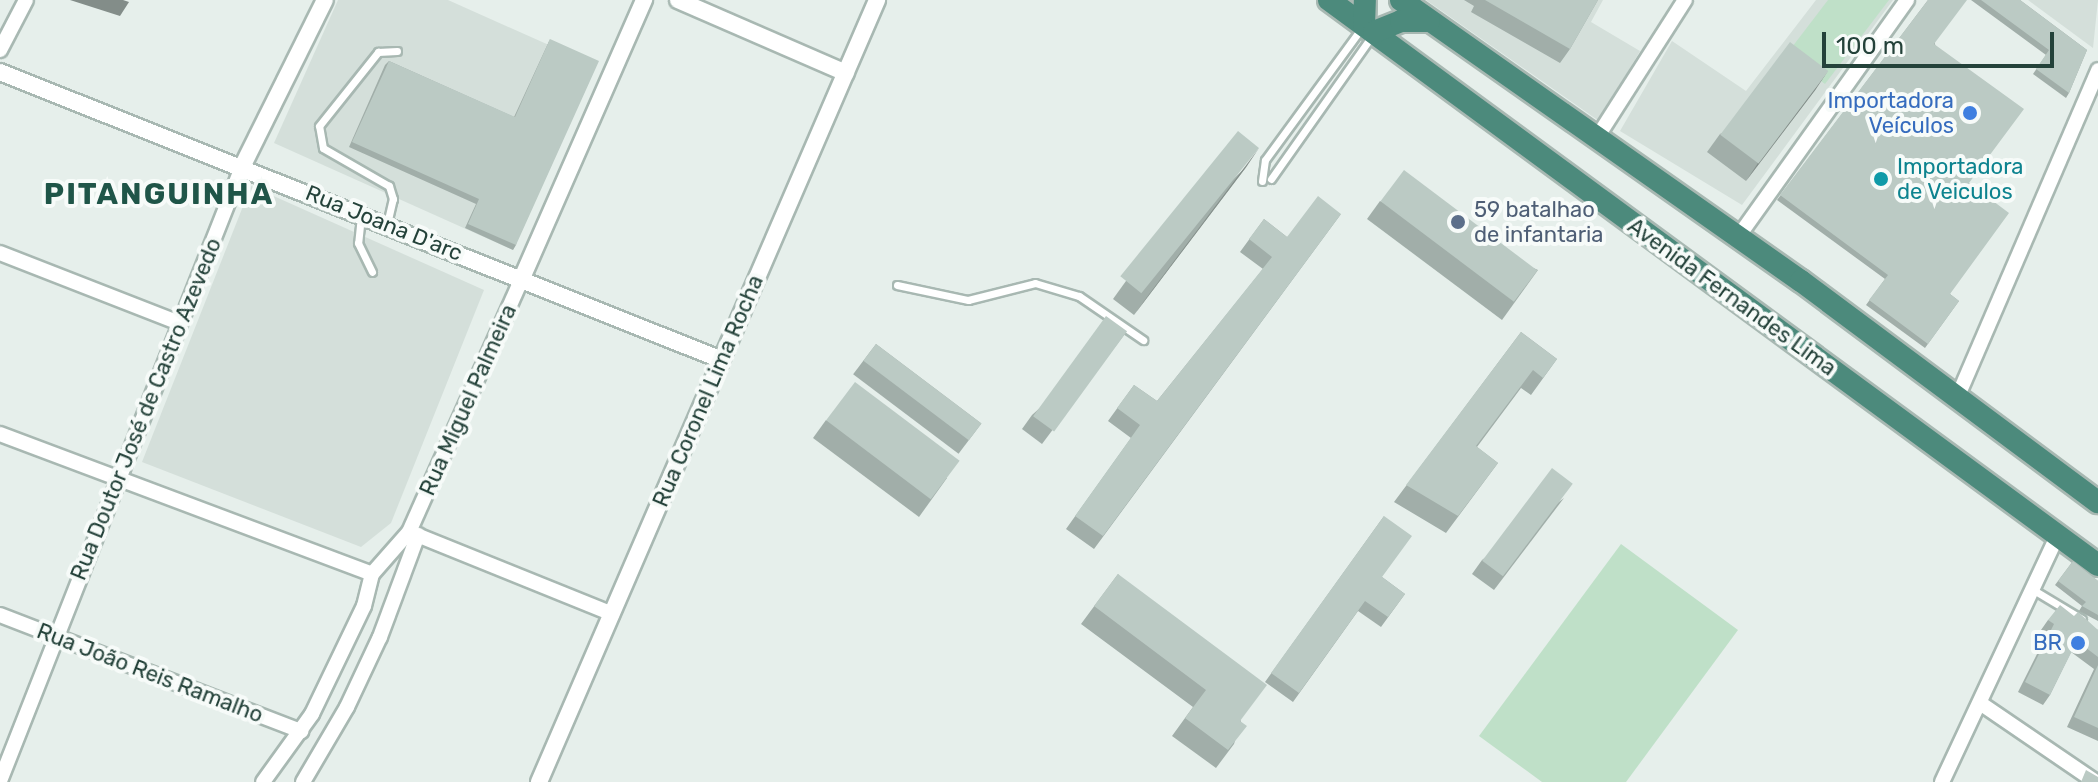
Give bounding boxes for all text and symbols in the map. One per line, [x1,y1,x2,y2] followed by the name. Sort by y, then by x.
[1826,16,2058,66] scale bar
[1836,32,1904,60] text: 100 m
[1828,87,1954,138] place label: Importadora Veículos
[1961,104,1979,122] marker: Importadora Veículos
[1897,153,2023,204] place label: Importadora de Veiculos
[1872,170,1890,188] marker: Importadora de Veiculos
[44,176,274,212] district label: PITANGUINHA
[302,180,466,266] street label: Rua Joana D'arc
[1474,196,1603,248] place label: 59 batalhao de infantaria
[1449,213,1467,231] marker: 59 batalhao de infantaria
[1623,213,1841,381] street label: Avenida Fernandes Lima
[65,234,227,584] street label: Rua Doutor José de Castro Azevedo
[647,271,769,511] street label: Rua Coronel Lima Rocha
[414,300,522,500] street label: Rua Miguel Palmeira
[33,618,267,728] street label: Rua João Reis Ramalho
[2033,630,2062,656] place label: BR
[2069,634,2087,652] marker: BR

